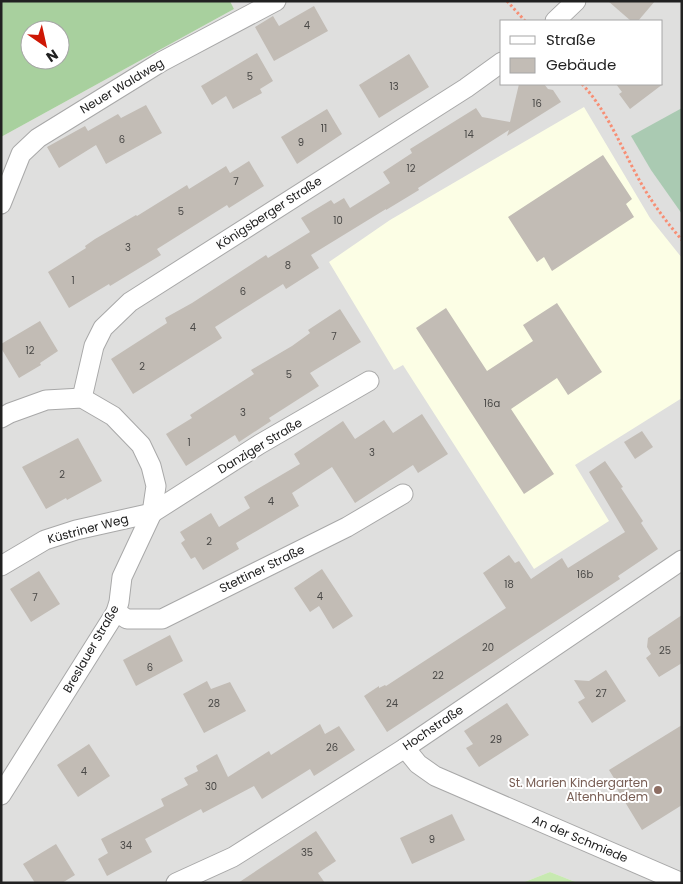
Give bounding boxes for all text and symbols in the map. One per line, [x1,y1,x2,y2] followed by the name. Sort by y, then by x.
[304,18,310,33] house number: 4
[20,20,70,70] north arrow
[500,20,663,85] legend
[546,29,596,50] text: Straße
[42,45,62,67] text: N
[77,54,167,117] street label: Neuer Waldweg
[546,54,616,75] text: Gebäude
[247,69,253,84] house number: 5
[389,79,399,94] house number: 13
[532,96,542,111] house number: 16
[321,121,327,136] house number: 11
[464,127,474,142] house number: 14
[119,132,125,147] house number: 6
[298,135,304,150] house number: 9
[407,161,416,176] house number: 12
[213,172,325,253] street label: Königsberger Straße
[233,174,239,189] house number: 7
[178,204,184,219] house number: 5
[333,213,343,228] house number: 10
[125,240,131,255] house number: 3
[285,258,291,273] house number: 8
[71,273,75,288] house number: 1
[240,284,246,299] house number: 6
[190,320,196,335] house number: 4
[331,329,337,344] house number: 7
[26,343,35,358] house number: 12
[139,359,145,374] house number: 2
[286,367,292,382] house number: 5
[484,396,500,411] house number: 16a
[240,405,246,420] house number: 3
[214,414,305,477] street label: Danziger Straße
[187,435,191,450] house number: 1
[369,445,375,460] house number: 3
[59,467,65,482] house number: 2
[268,494,274,509] house number: 4
[46,510,130,547] street label: Küstriner Weg
[206,534,212,549] house number: 2
[216,541,307,597] street label: Stettiner Straße
[577,567,593,582] house number: 16b
[504,577,514,592] house number: 18
[317,589,323,604] house number: 4
[32,590,38,605] house number: 7
[58,602,123,696] street label: Breslauer Straße
[482,640,494,655] house number: 20
[659,643,671,658] house number: 25
[147,660,153,675] house number: 6
[432,668,444,683] house number: 22
[595,686,607,701] house number: 27
[208,696,220,711] house number: 28
[386,696,398,711] house number: 24
[399,701,466,754] street label: Hochstraße
[490,732,502,747] house number: 29
[326,740,338,755] house number: 26
[81,764,87,779] house number: 4
[509,774,648,805] place label: St. Marien Kindergarten Altenhundem
[205,779,217,794] house number: 30
[652,784,664,796] marker: St. Marien Kindergarten Altenhundem
[530,811,631,866] street label: An der Schmiede
[429,832,435,847] house number: 9
[120,838,132,853] house number: 34
[301,845,313,860] house number: 35

